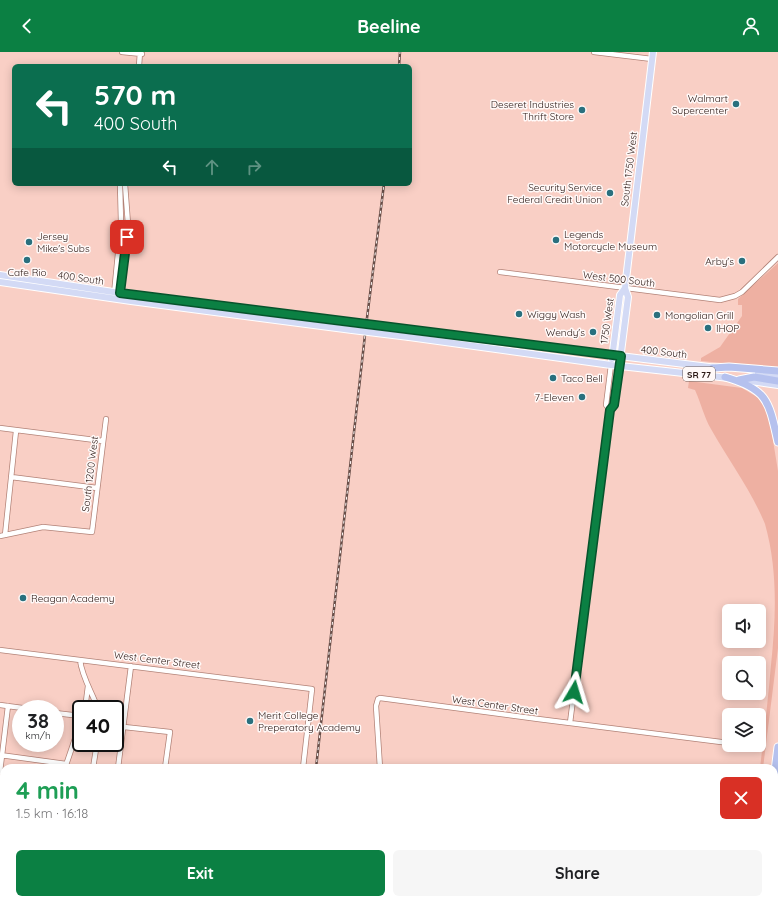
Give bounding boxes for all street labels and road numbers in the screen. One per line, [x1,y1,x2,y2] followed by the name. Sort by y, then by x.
[618,130,640,207] street label: South 1750 West
[57,268,105,288] street label: 400 South
[582,268,656,290] street label: West 500 South
[597,297,617,345] street label: 1750 West
[640,343,688,361] street label: 400 South
[683,367,715,381] road number: SR 77
[79,435,101,513] street label: South 1200 West
[113,648,201,672] street label: West Center Street
[451,693,539,718] street label: West Center Street

